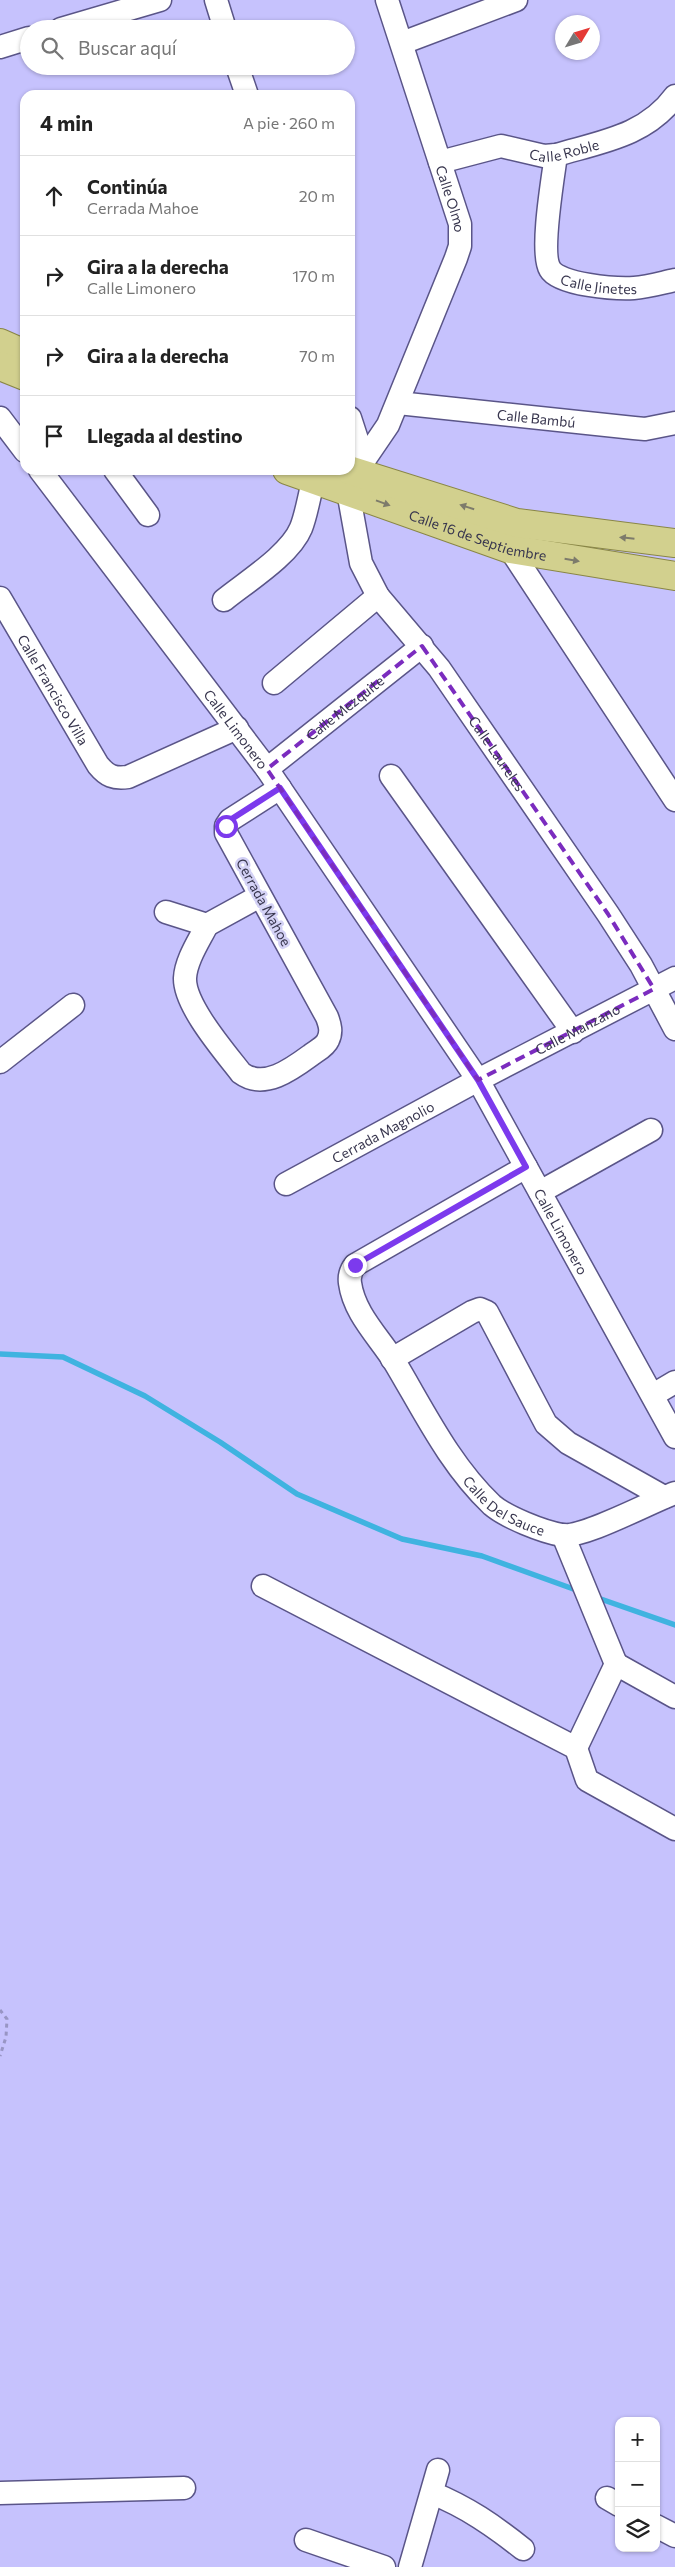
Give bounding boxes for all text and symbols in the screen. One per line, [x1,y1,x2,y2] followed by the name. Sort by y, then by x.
[555,15,600,60] north arrow
[20,20,355,75] search box
[38,34,66,62] icon: search
[78,36,177,59] text: Buscar aquí
[40,110,93,135] text: 4 min
[243,113,335,132] text: A pie · 260 m
[528,135,601,165] street label: Calle Roble
[433,163,469,232] street label: Calle Olmo
[87,175,168,198] text: Continúa
[40,182,68,210] icon: ahead
[299,186,335,205] text: 20 m
[87,198,199,217] text: Cerrada Mahoe
[87,255,229,278] text: Gira a la derecha
[40,262,68,290] icon: right
[292,266,335,285] text: 170 m
[559,270,637,297] street label: Calle Jinetes
[87,278,196,297] text: Calle Limonero
[40,342,68,370] icon: right
[87,344,229,367] text: Gira a la derecha
[299,346,335,365] text: 70 m
[496,405,576,430] street label: Calle Bambú
[40,422,68,450] icon: arrive
[87,424,243,447] text: Llegada al destino
[376,499,391,507] one-way arrow
[460,503,475,511] one-way arrow
[407,506,548,563] street label: Calle 16 de Septiembre
[618,534,634,542] one-way arrow
[564,556,580,564] one-way arrow
[15,631,93,748] street label: Calle Francisco Villa
[302,671,387,743] street label: Calle Mezquite
[201,686,272,772] street label: Calle Limonero
[466,712,529,794] street label: Calle Laureles
[215,815,238,838] route start
[233,855,295,949] street label: Cerrada Mahoe
[532,1000,623,1058] street label: Calle Manzano
[329,1097,437,1166] street label: Cerrada Magnolio
[531,1185,592,1277] street label: Calle Limonero
[344,1254,367,1277] route end
[460,1472,547,1539] street label: Calle Del Sauce
[615,2417,660,2552] map controls
[615,2417,660,2462] button: +
[615,2462,660,2507] button: −
[615,2507,660,2552] button: layers

